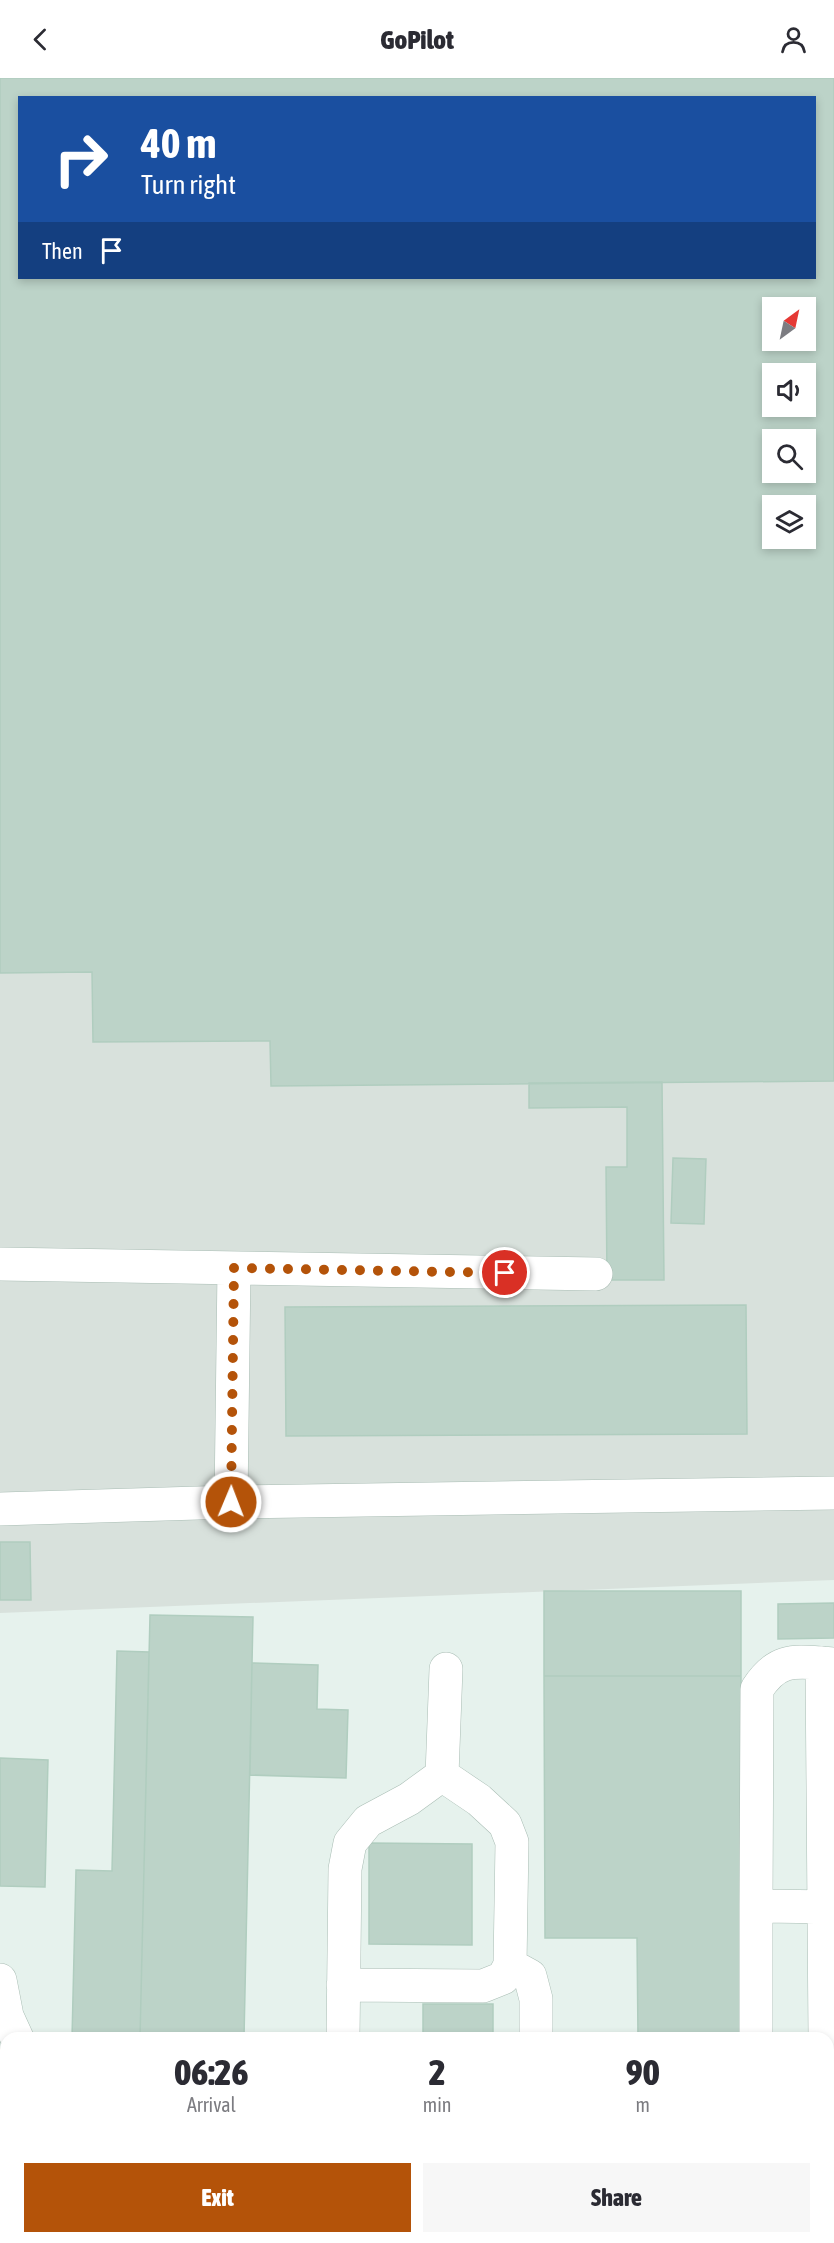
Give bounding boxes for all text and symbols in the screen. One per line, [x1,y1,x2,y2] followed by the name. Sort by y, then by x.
[24,23,57,56] icon: back
[777,23,810,56] icon: person
[380,24,454,55] text: GoPilot
[141,119,216,167] text: 40 m
[42,120,120,198] icon: right
[141,169,236,200] text: Turn right
[95,234,128,267] icon: arrive
[42,238,83,264] text: Then
[762,297,816,351] north arrow
[762,297,816,549] map controls
[762,363,816,417] button: sound
[762,429,816,483] button: search
[762,495,816,549] button: layers
[479,1247,530,1298] pin
[488,1256,521,1289] icon: arrive
[199,1470,263,1534] position arrow
[174,2051,248,2093] text: 06:26
[429,2051,446,2093] text: 2
[626,2051,660,2093] text: 90
[187,2093,236,2116] text: Arrival
[423,2093,451,2116] text: min
[636,2093,650,2116] text: m
[24,2163,411,2232] button: Exit
[423,2163,810,2232] button: Share

